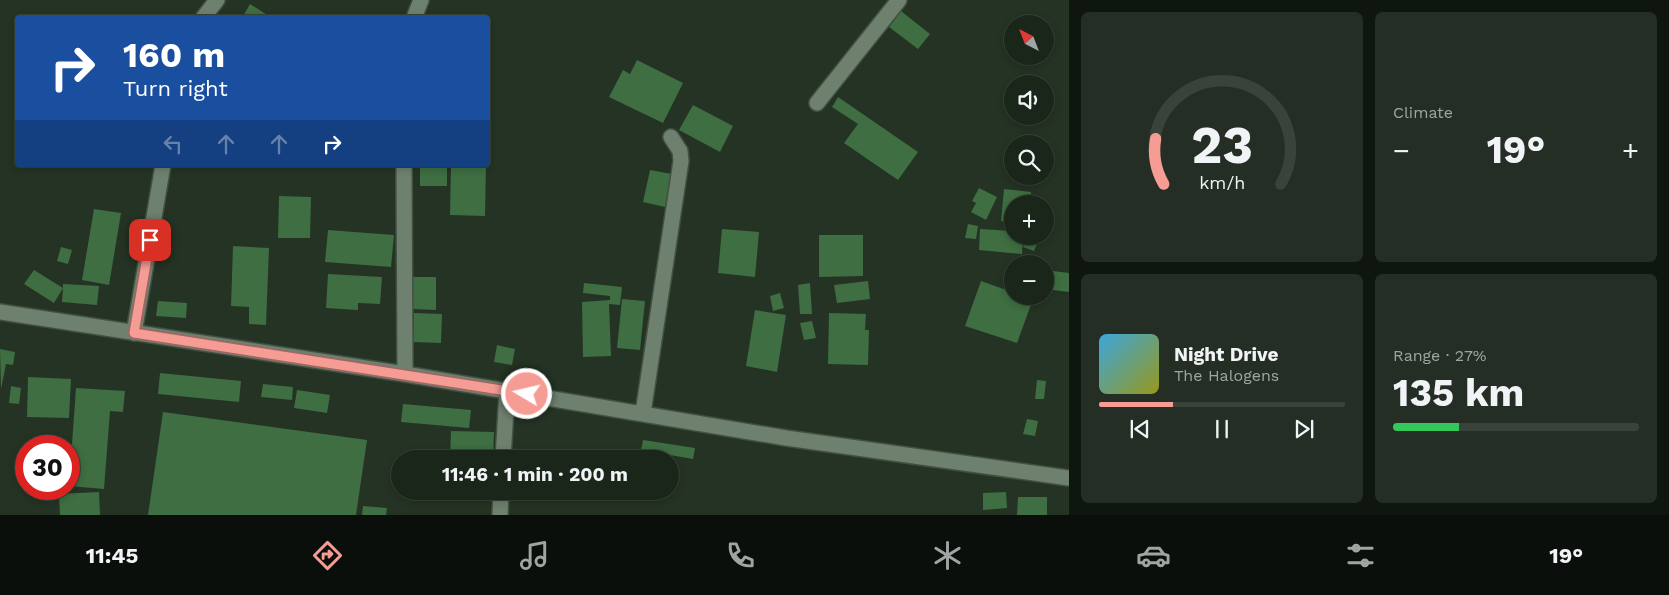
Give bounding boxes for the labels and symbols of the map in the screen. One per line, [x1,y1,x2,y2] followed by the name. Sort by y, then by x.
[1004,15,1054,65] north arrow
[129,219,171,261] pin
[500,367,552,419] position arrow
[15,435,80,500] speed limit sign: 30

